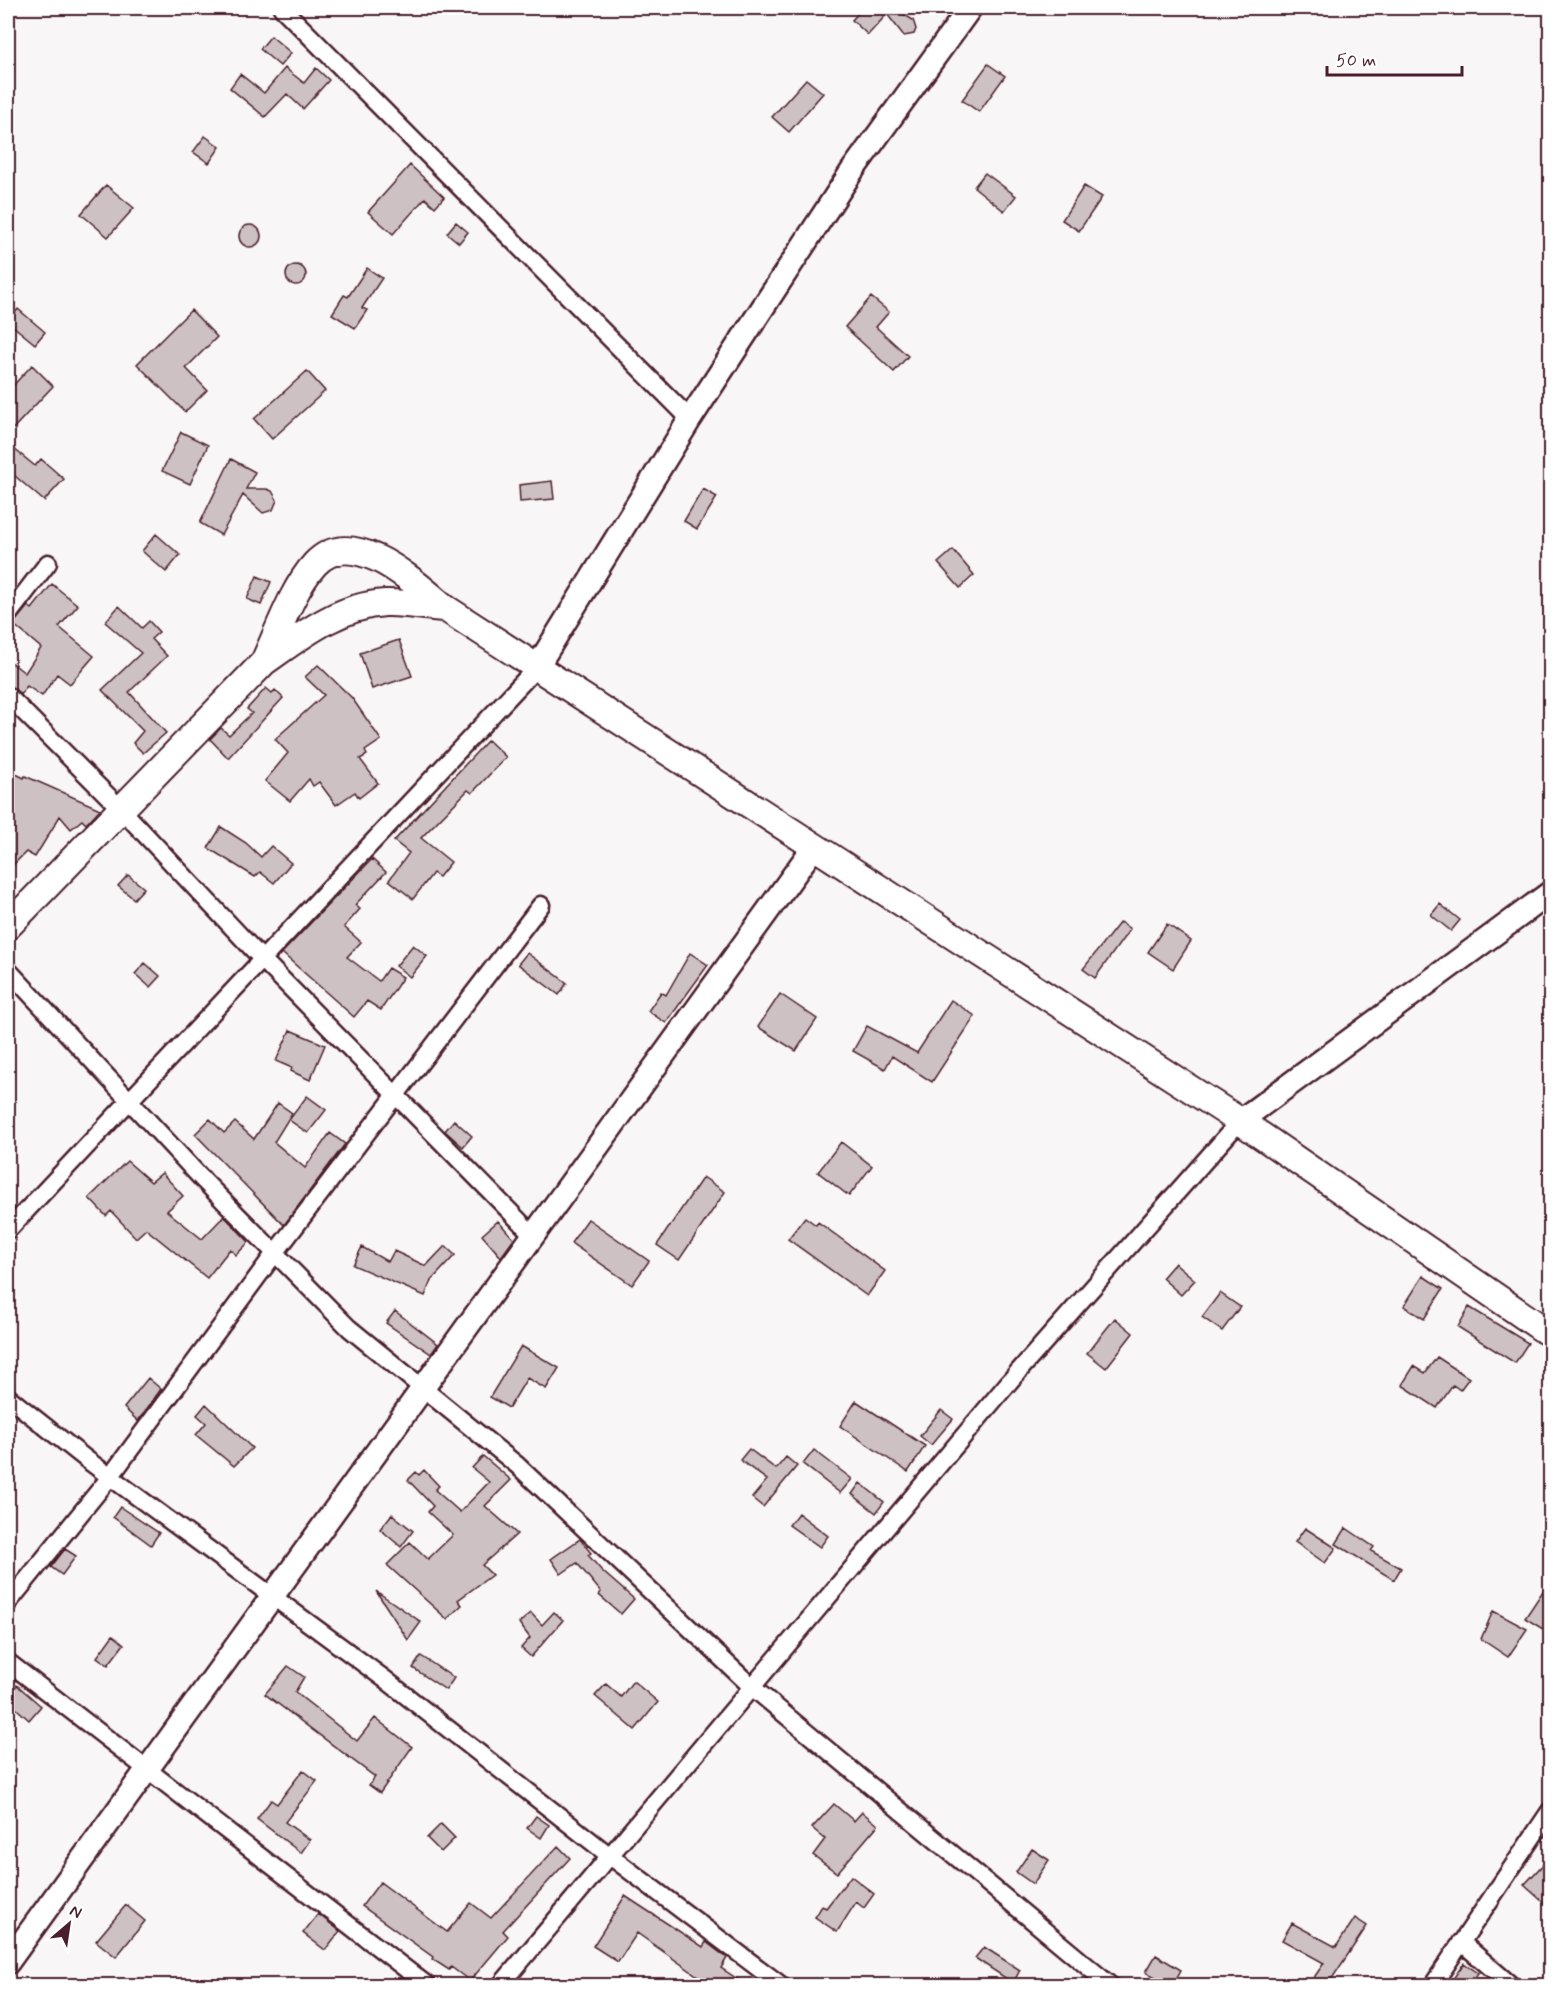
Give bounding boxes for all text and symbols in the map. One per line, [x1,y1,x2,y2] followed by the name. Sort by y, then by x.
[1327,39,1462,77] scale bar
[1336,49,1376,73] text: 50 m
[39,1894,99,1954] north arrow
[66,1900,85,1924] text: N

